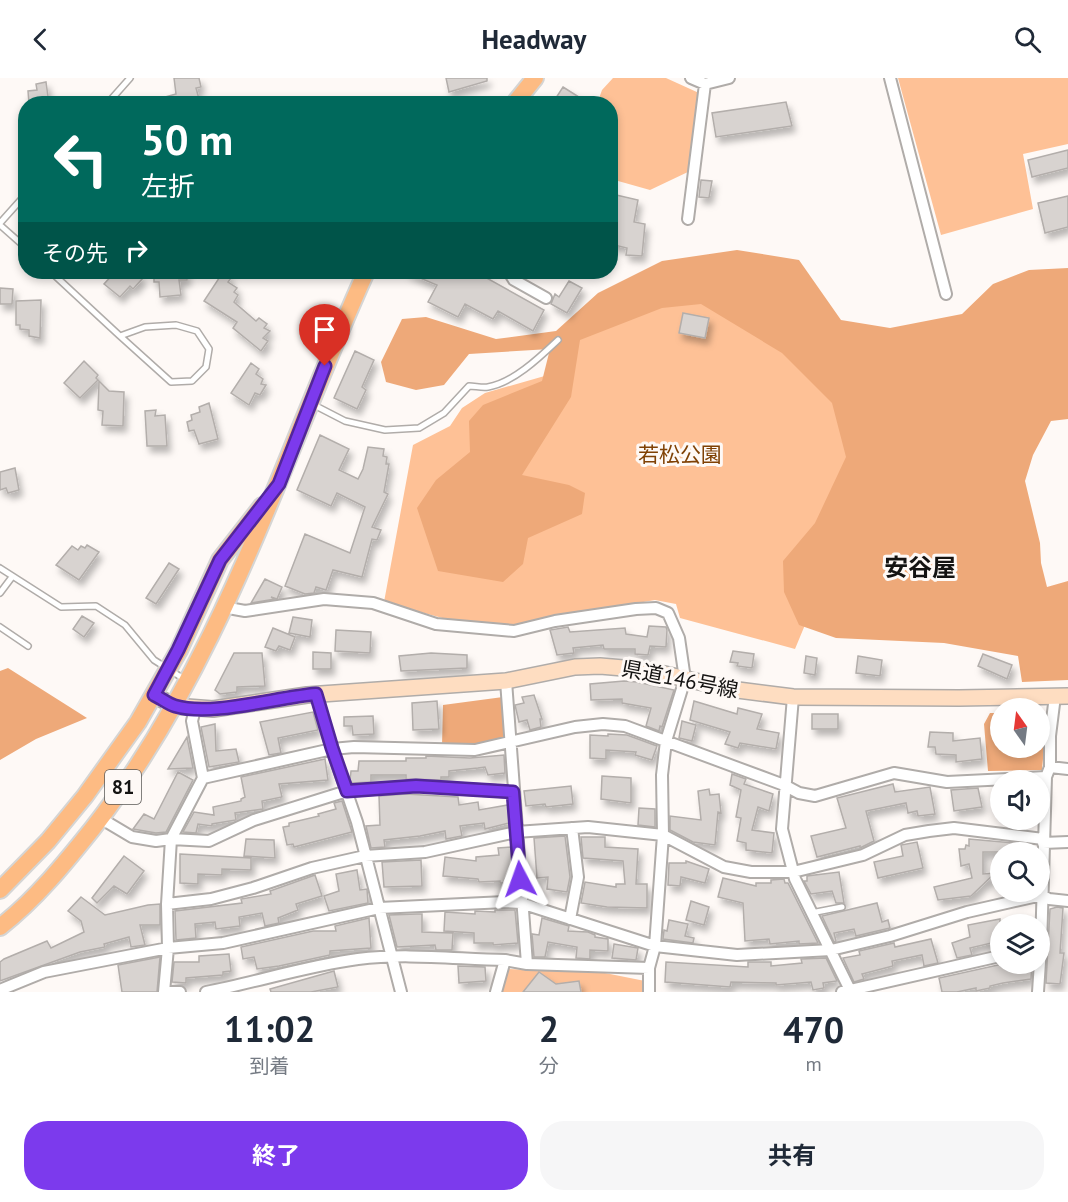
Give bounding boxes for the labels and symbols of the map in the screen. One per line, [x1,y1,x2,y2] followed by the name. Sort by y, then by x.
[299,304,350,366] pin
[638,441,722,468] park label: 若松公園
[884,552,956,583] district label: 安谷屋
[619,654,741,704] street label: 県道146号線
[990,698,1050,758] north arrow
[105,770,141,804] road number: 81
[488,847,552,911] position arrow

